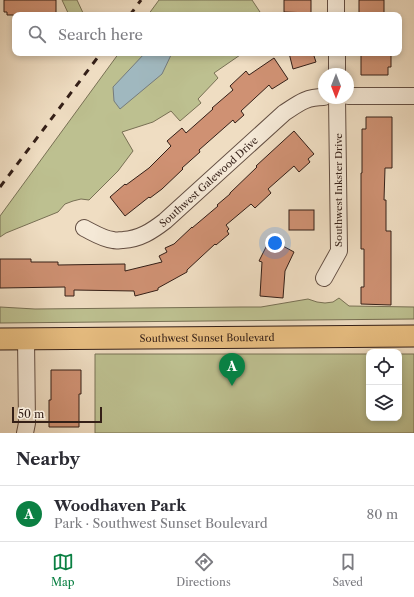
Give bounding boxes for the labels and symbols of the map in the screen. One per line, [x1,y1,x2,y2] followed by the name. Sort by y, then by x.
[318,68,354,104] north arrow
[156,133,261,230] street label: Southwest Galewood Drive
[332,133,345,247] street label: Southwest Inkster Drive
[265,233,285,253] your location
[139,331,275,344] street label: Southwest Sunset Boulevard
[219,353,245,386] pin: A
[12,405,102,424] scale bar

